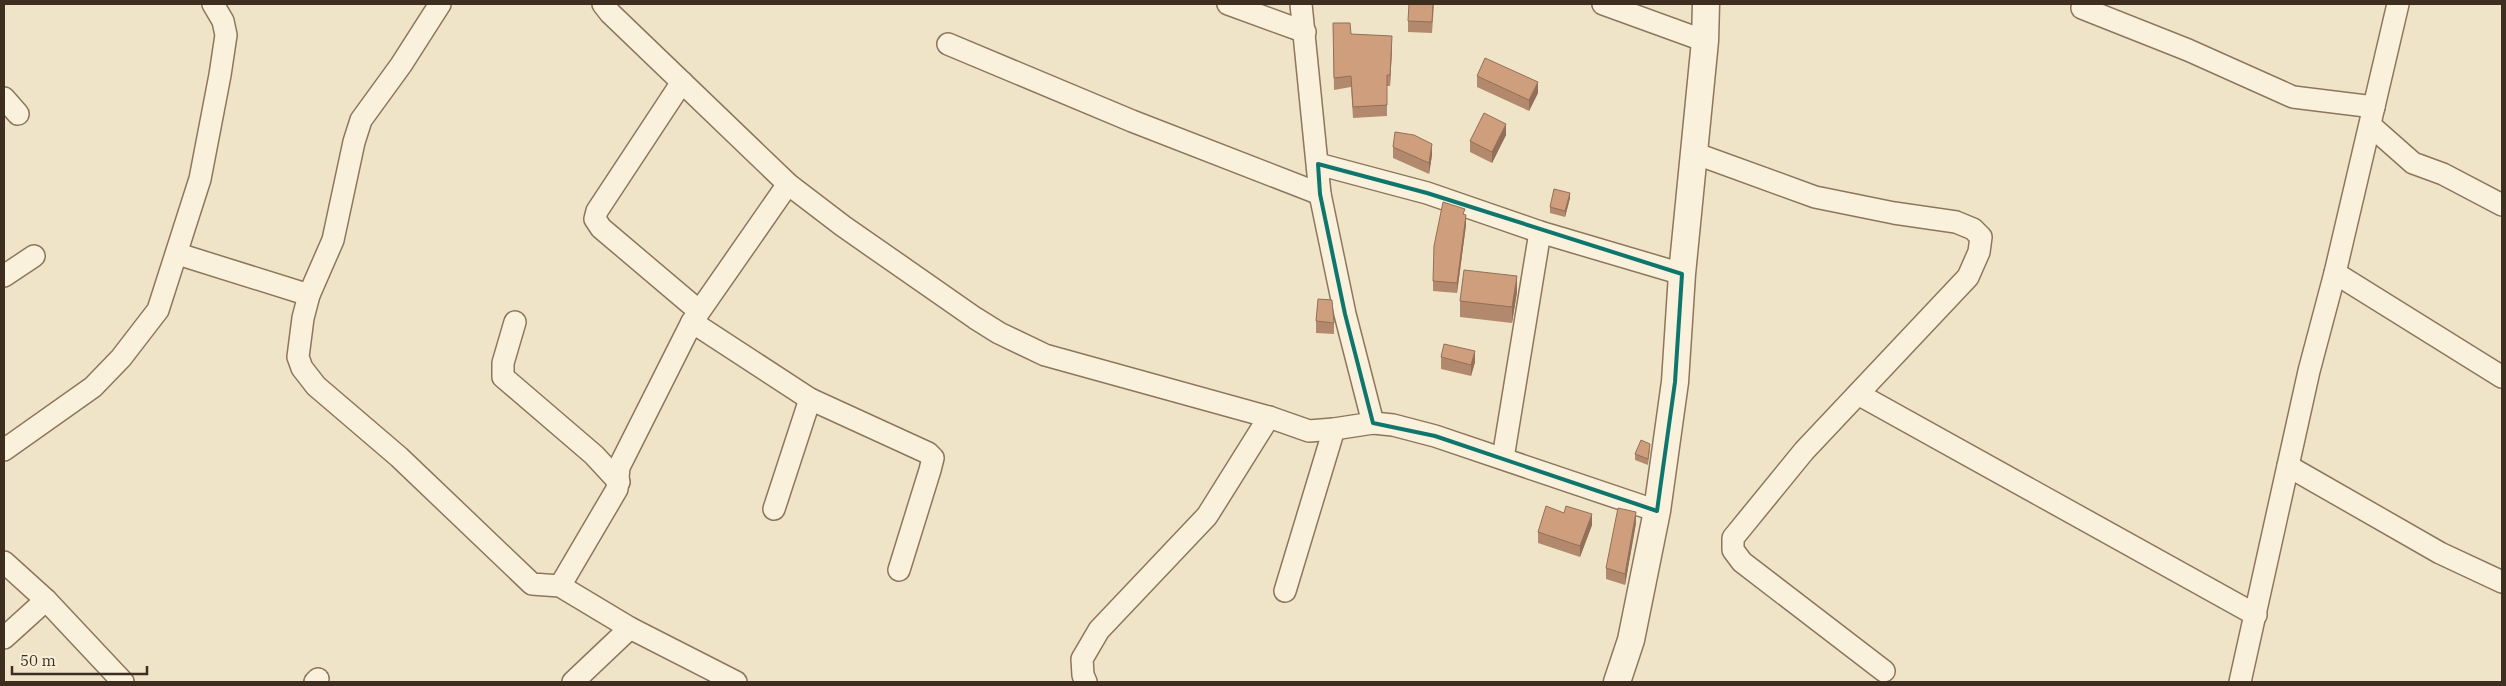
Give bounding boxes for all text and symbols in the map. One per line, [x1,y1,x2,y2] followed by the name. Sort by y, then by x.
[12,644,148,676] scale bar
[20,651,56,670] text: 50 m

